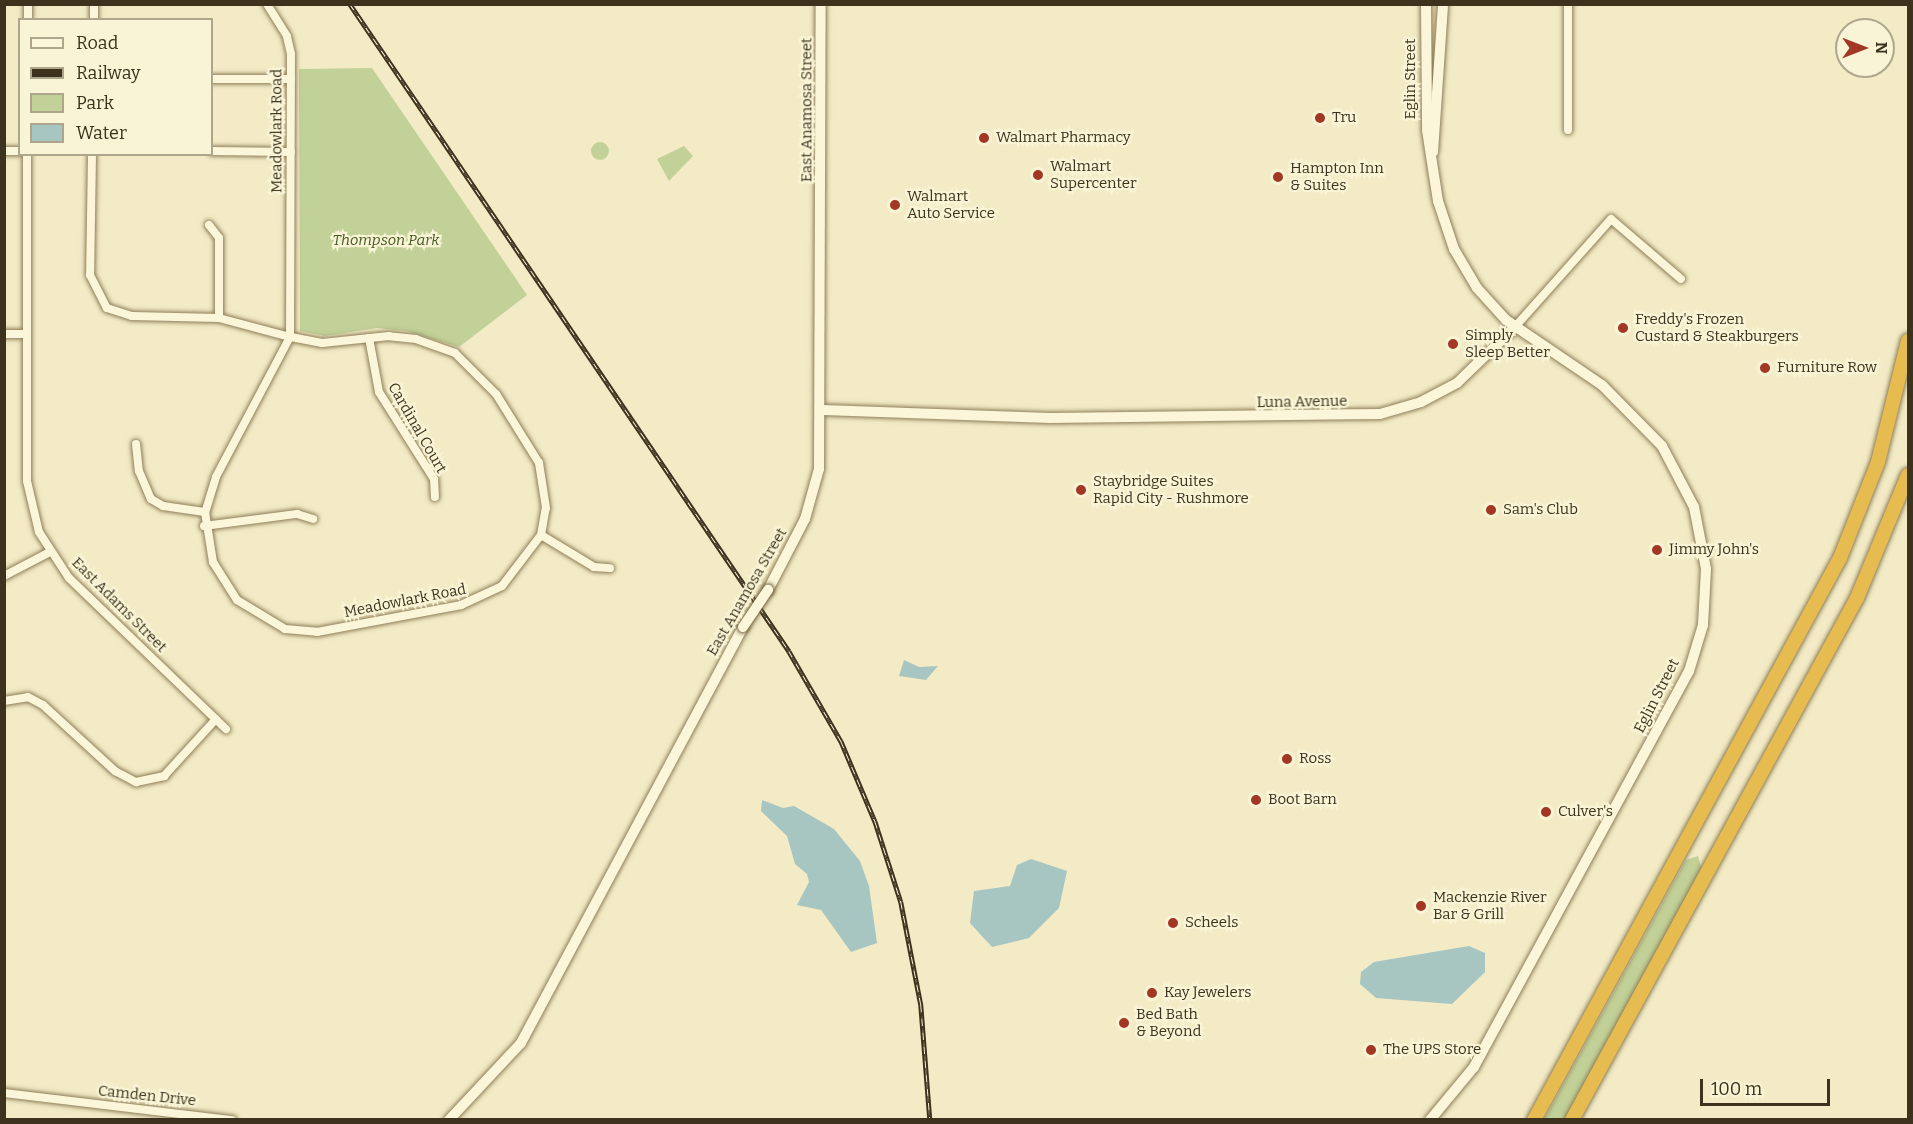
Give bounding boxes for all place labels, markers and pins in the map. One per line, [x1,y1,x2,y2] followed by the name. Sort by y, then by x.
[1332,109,1356,127] place label: Tru
[1313,111,1327,125] marker: Tru
[996,129,1131,147] place label: Walmart Pharmacy
[977,131,991,145] marker: Walmart Pharmacy
[1050,157,1137,192] place label: Walmart Supercenter
[1290,159,1384,194] place label: Hampton Inn & Suites
[1031,168,1045,182] marker: Walmart Supercenter
[1271,170,1285,184] marker: Hampton Inn & Suites
[907,187,995,222] place label: Walmart Auto Service
[888,198,902,212] marker: Walmart Auto Service
[1635,310,1799,345] place label: Freddy's Frozen Custard & Steakburgers
[1616,321,1630,335] marker: Freddy's Frozen Custard & Steakburgers
[1465,326,1550,361] place label: Simply Sleep Better
[1446,337,1460,351] marker: Simply Sleep Better
[1777,359,1877,377] place label: Furniture Row
[1758,361,1772,375] marker: Furniture Row
[1093,472,1249,507] place label: Staybridge Suites Rapid City - Rushmore
[1074,483,1088,497] marker: Staybridge Suites Rapid City - Rushmore
[1503,501,1578,519] place label: Sam's Club
[1484,503,1498,517] marker: Sam's Club
[1669,541,1759,559] place label: Jimmy John's
[1650,543,1664,557] marker: Jimmy John's
[1299,750,1332,768] place label: Ross
[1280,752,1294,766] marker: Ross
[1268,791,1337,809] place label: Boot Barn
[1249,793,1263,807] marker: Boot Barn
[1558,803,1613,821] place label: Culver's
[1539,805,1553,819] marker: Culver's
[1433,888,1547,923] place label: Mackenzie River Bar & Grill
[1414,899,1428,913] marker: Mackenzie River Bar & Grill
[1185,914,1238,932] place label: Scheels
[1166,916,1180,930] marker: Scheels
[1164,984,1251,1002] place label: Kay Jewelers
[1145,986,1159,1000] marker: Kay Jewelers
[1136,1005,1201,1040] place label: Bed Bath & Beyond
[1117,1016,1131,1030] marker: Bed Bath & Beyond
[1383,1041,1481,1059] place label: The UPS Store
[1364,1043,1378,1057] marker: The UPS Store

